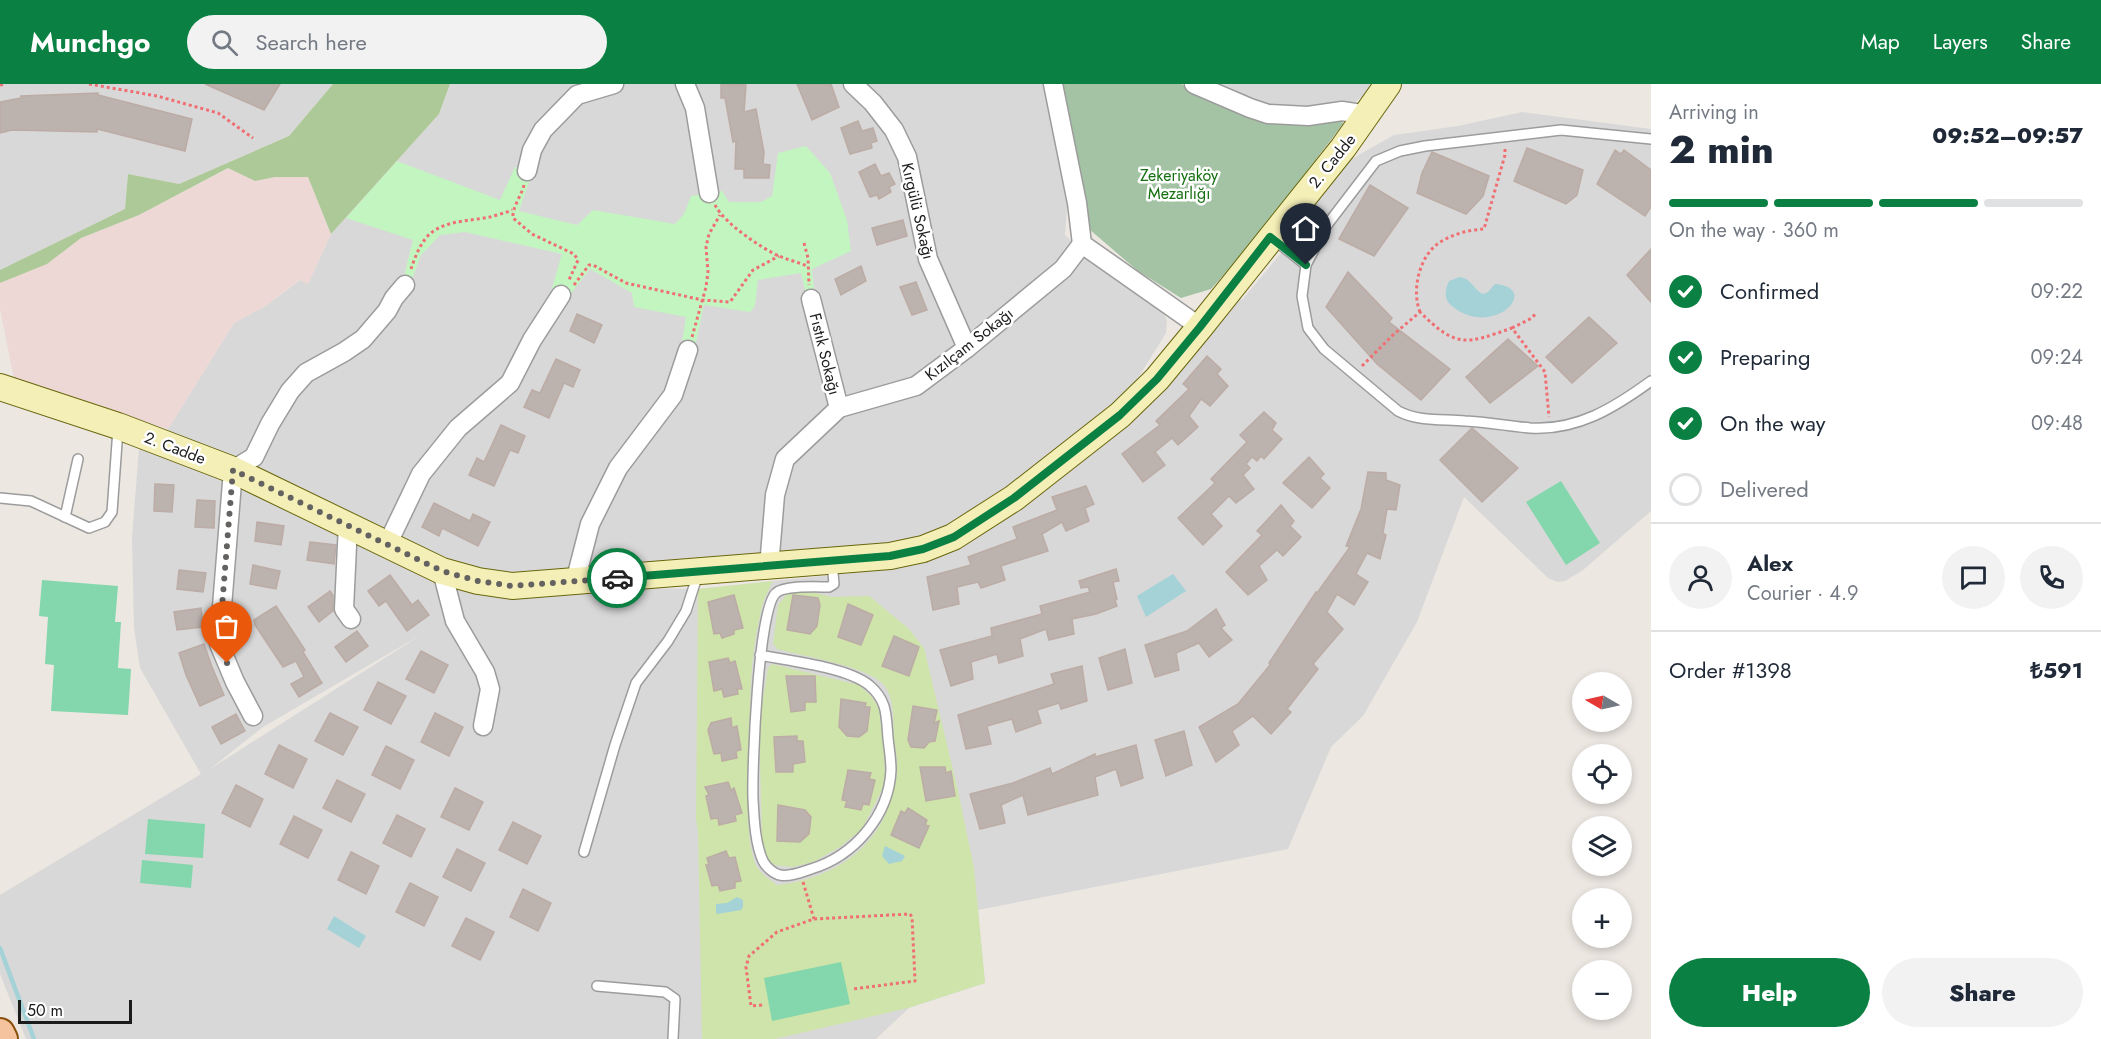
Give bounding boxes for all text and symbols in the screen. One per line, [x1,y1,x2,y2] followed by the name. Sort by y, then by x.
[187,15,607,69] search box
[30,22,151,63] text: Munchgo
[208,26,241,59] icon: search
[256,26,367,58] text: Search here
[1861,27,1900,57] text: Map
[1933,27,1988,57] text: Layers
[2021,27,2071,57] text: Share
[1669,98,1759,127] text: Arriving in
[1932,119,2083,151] text: 09:52–09:57
[1669,121,1774,178] text: 2 min
[1303,129,1361,193] street label: 2. Cadde
[896,160,940,262] street label: Kırgülü Sokağı
[1140,164,1219,205] park label: Zekeriyaköy Mezarlığı
[1280,203,1331,265] pin
[1289,212,1322,245] icon: home
[1669,216,1839,245] text: On the way · 360 m
[1669,275,1702,308] icon: check
[1720,275,1819,307] text: Confirmed
[2031,277,2083,306] text: 09:22
[920,302,1018,386] street label: Kızılçam Sokağı
[804,311,846,397] street label: Fıstık Sokağı
[1669,341,1702,374] icon: check
[1720,341,1811,373] text: Preparing
[2030,343,2083,372] text: 09:24
[1669,407,1702,440] icon: check
[1720,407,1825,439] text: On the way
[2031,409,2083,438] text: 09:48
[141,426,209,470] street label: 2. Cadde
[1720,473,1809,505] text: Delivered
[1669,546,1732,609] button: person
[1942,546,2005,609] button: chat
[2020,546,2083,609] button: phone
[1747,547,1793,579] text: Alex
[587,548,647,608] courier
[601,562,634,595] icon: car
[1747,579,1859,608] text: Courier · 4.9
[201,601,252,663] pin
[210,610,243,643] icon: bag
[1669,654,1792,686] text: Order #1398
[2030,654,2083,686] text: ₺591
[1572,672,1632,732] north arrow
[1572,672,1632,1020] map controls
[1572,744,1632,804] button: locate
[1572,816,1632,876] button: layers
[1572,888,1632,948] button: +
[1669,958,1870,1027] button: Help
[1882,958,2083,1027] button: Share
[1572,960,1632,1020] button: −
[18,997,132,1024] scale bar
[27,999,63,1022] text: 50 m

